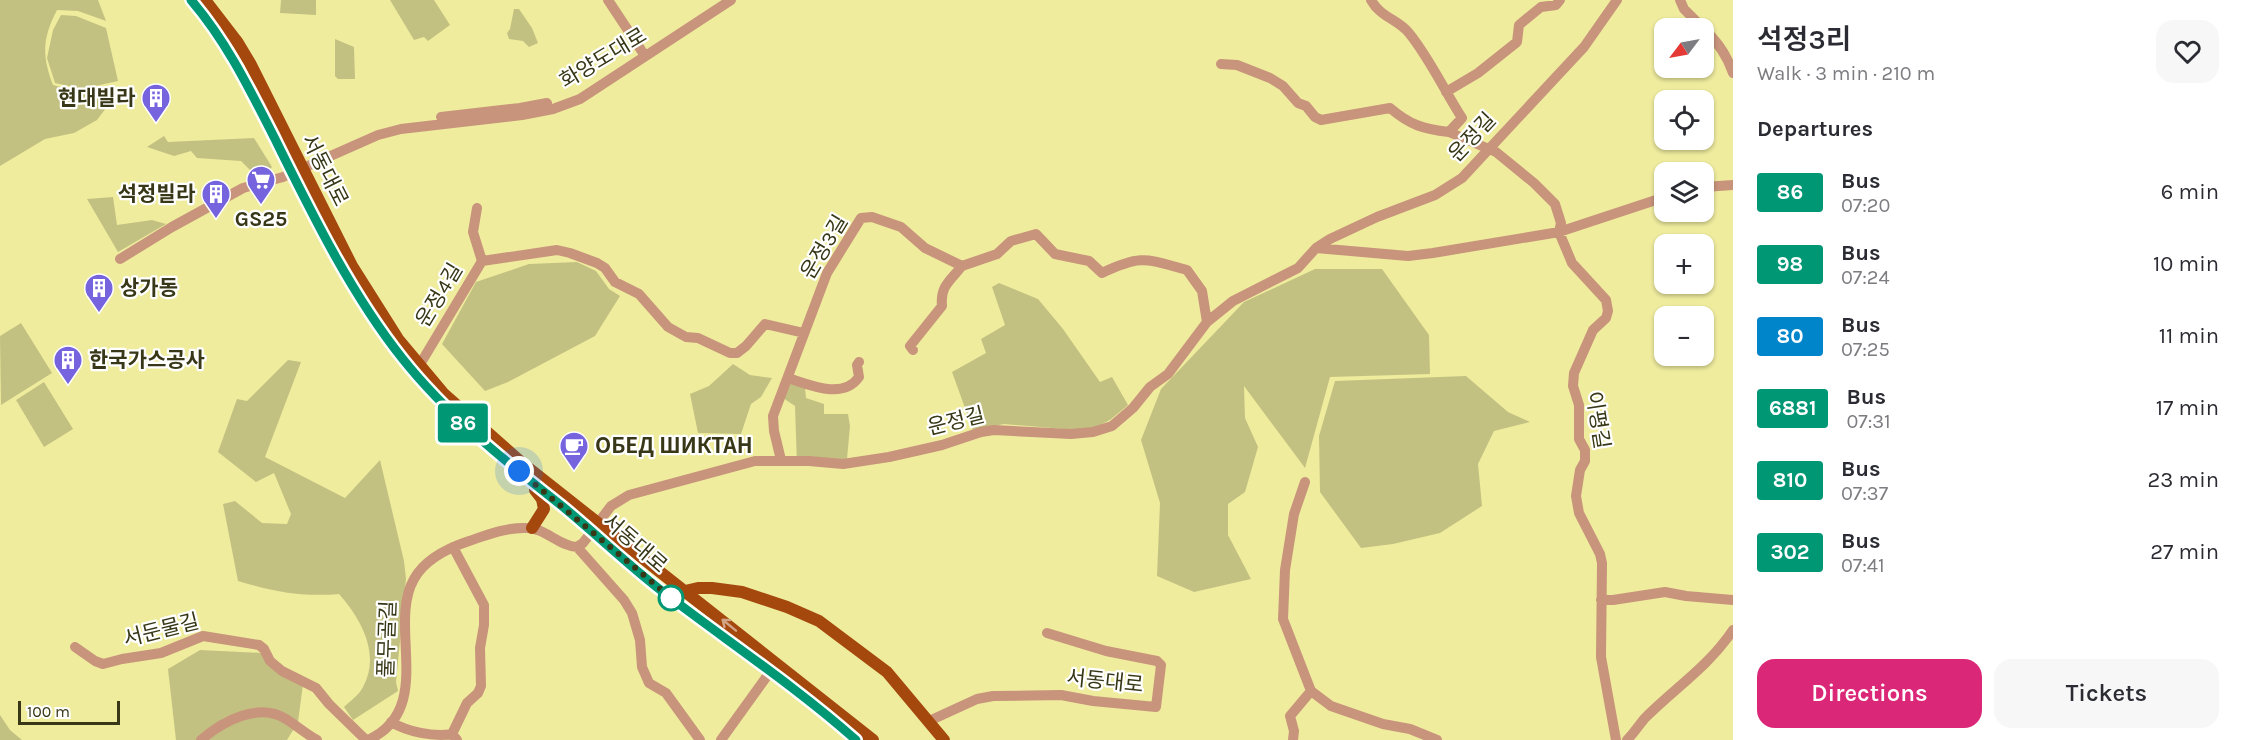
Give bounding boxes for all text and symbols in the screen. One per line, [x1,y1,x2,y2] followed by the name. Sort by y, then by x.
[1654,18,1714,78] north arrow
[1654,18,1714,366] map controls
[2156,20,2219,83] button: heart
[555,23,651,93] street label: 화양도대로
[1757,23,1851,56] text: 석정3리
[1757,62,1935,85] text: Walk · 3 min · 210 m
[140,82,172,124] building icon: 현대빌라
[58,86,136,110] place label: 현대빌라
[1654,90,1714,150] button: locate
[1443,108,1501,166] street label: 운정길
[1757,116,1873,142] text: Departures
[297,130,353,210] street label: 서동대로
[1654,162,1714,222] button: layers
[245,164,277,206] supermarket icon: GS25
[1841,168,1881,194] text: Bus
[200,178,232,220] building icon: 석정빌라
[2161,179,2219,205] text: 6 min
[1777,180,1803,204] text: 86
[118,182,196,206] place label: 석정빌라
[1841,194,1890,217] text: 07:20
[235,207,287,231] place label: GS25
[796,211,852,283] street label: 운정3길
[1654,234,1714,294] button: +
[1841,240,1881,266] text: Bus
[2153,251,2219,277] text: 10 min
[1777,252,1803,276] text: 98
[411,259,467,331] street label: 운정4길
[1841,266,1890,289] text: 07:24
[83,272,115,314] building icon: 상가동
[120,276,178,300] place label: 상가동
[1654,306,1714,366] button: −
[1841,312,1881,338] text: Bus
[2159,323,2219,349] text: 11 min
[1777,324,1803,348] text: 80
[1841,338,1890,361] text: 07:25
[52,344,84,386] building icon: 한국가스공사
[89,348,205,372] place label: 한국가스공사
[1846,384,1886,410] text: Bus
[1582,389,1614,451] street label: 이평길
[2156,395,2219,421] text: 17 min
[1769,396,1816,420] text: 6881
[925,402,987,440] street label: 운정길
[436,404,490,442] line badge: 86
[1846,410,1891,433] text: 07:31
[450,411,476,435] text: 86
[558,430,590,472] cafe icon: ОБЕД ШИКТАН
[595,434,753,458] place label: ОБЕД ШИКТАН
[504,456,534,486] your location
[1841,456,1881,482] text: Bus
[2148,467,2219,493] text: 23 min
[1773,468,1807,492] text: 810
[1841,482,1888,505] text: 07:37
[598,509,672,577] street label: 서동대로
[1841,528,1881,554] text: Bus
[2150,539,2219,565] text: 27 min
[1770,540,1810,564] text: 302
[1841,554,1885,577] text: 07:41
[658,585,684,611] unlabelled marker
[374,600,400,678] street label: 풀무골길
[121,609,201,651] street label: 서둔물길
[721,618,737,631] one-way arrow
[1757,659,1982,728] button: Directions
[1994,659,2219,728] button: Tickets
[1065,665,1145,697] street label: 서동대로
[18,698,120,726] scale bar
[27,702,70,721] text: 100 m

